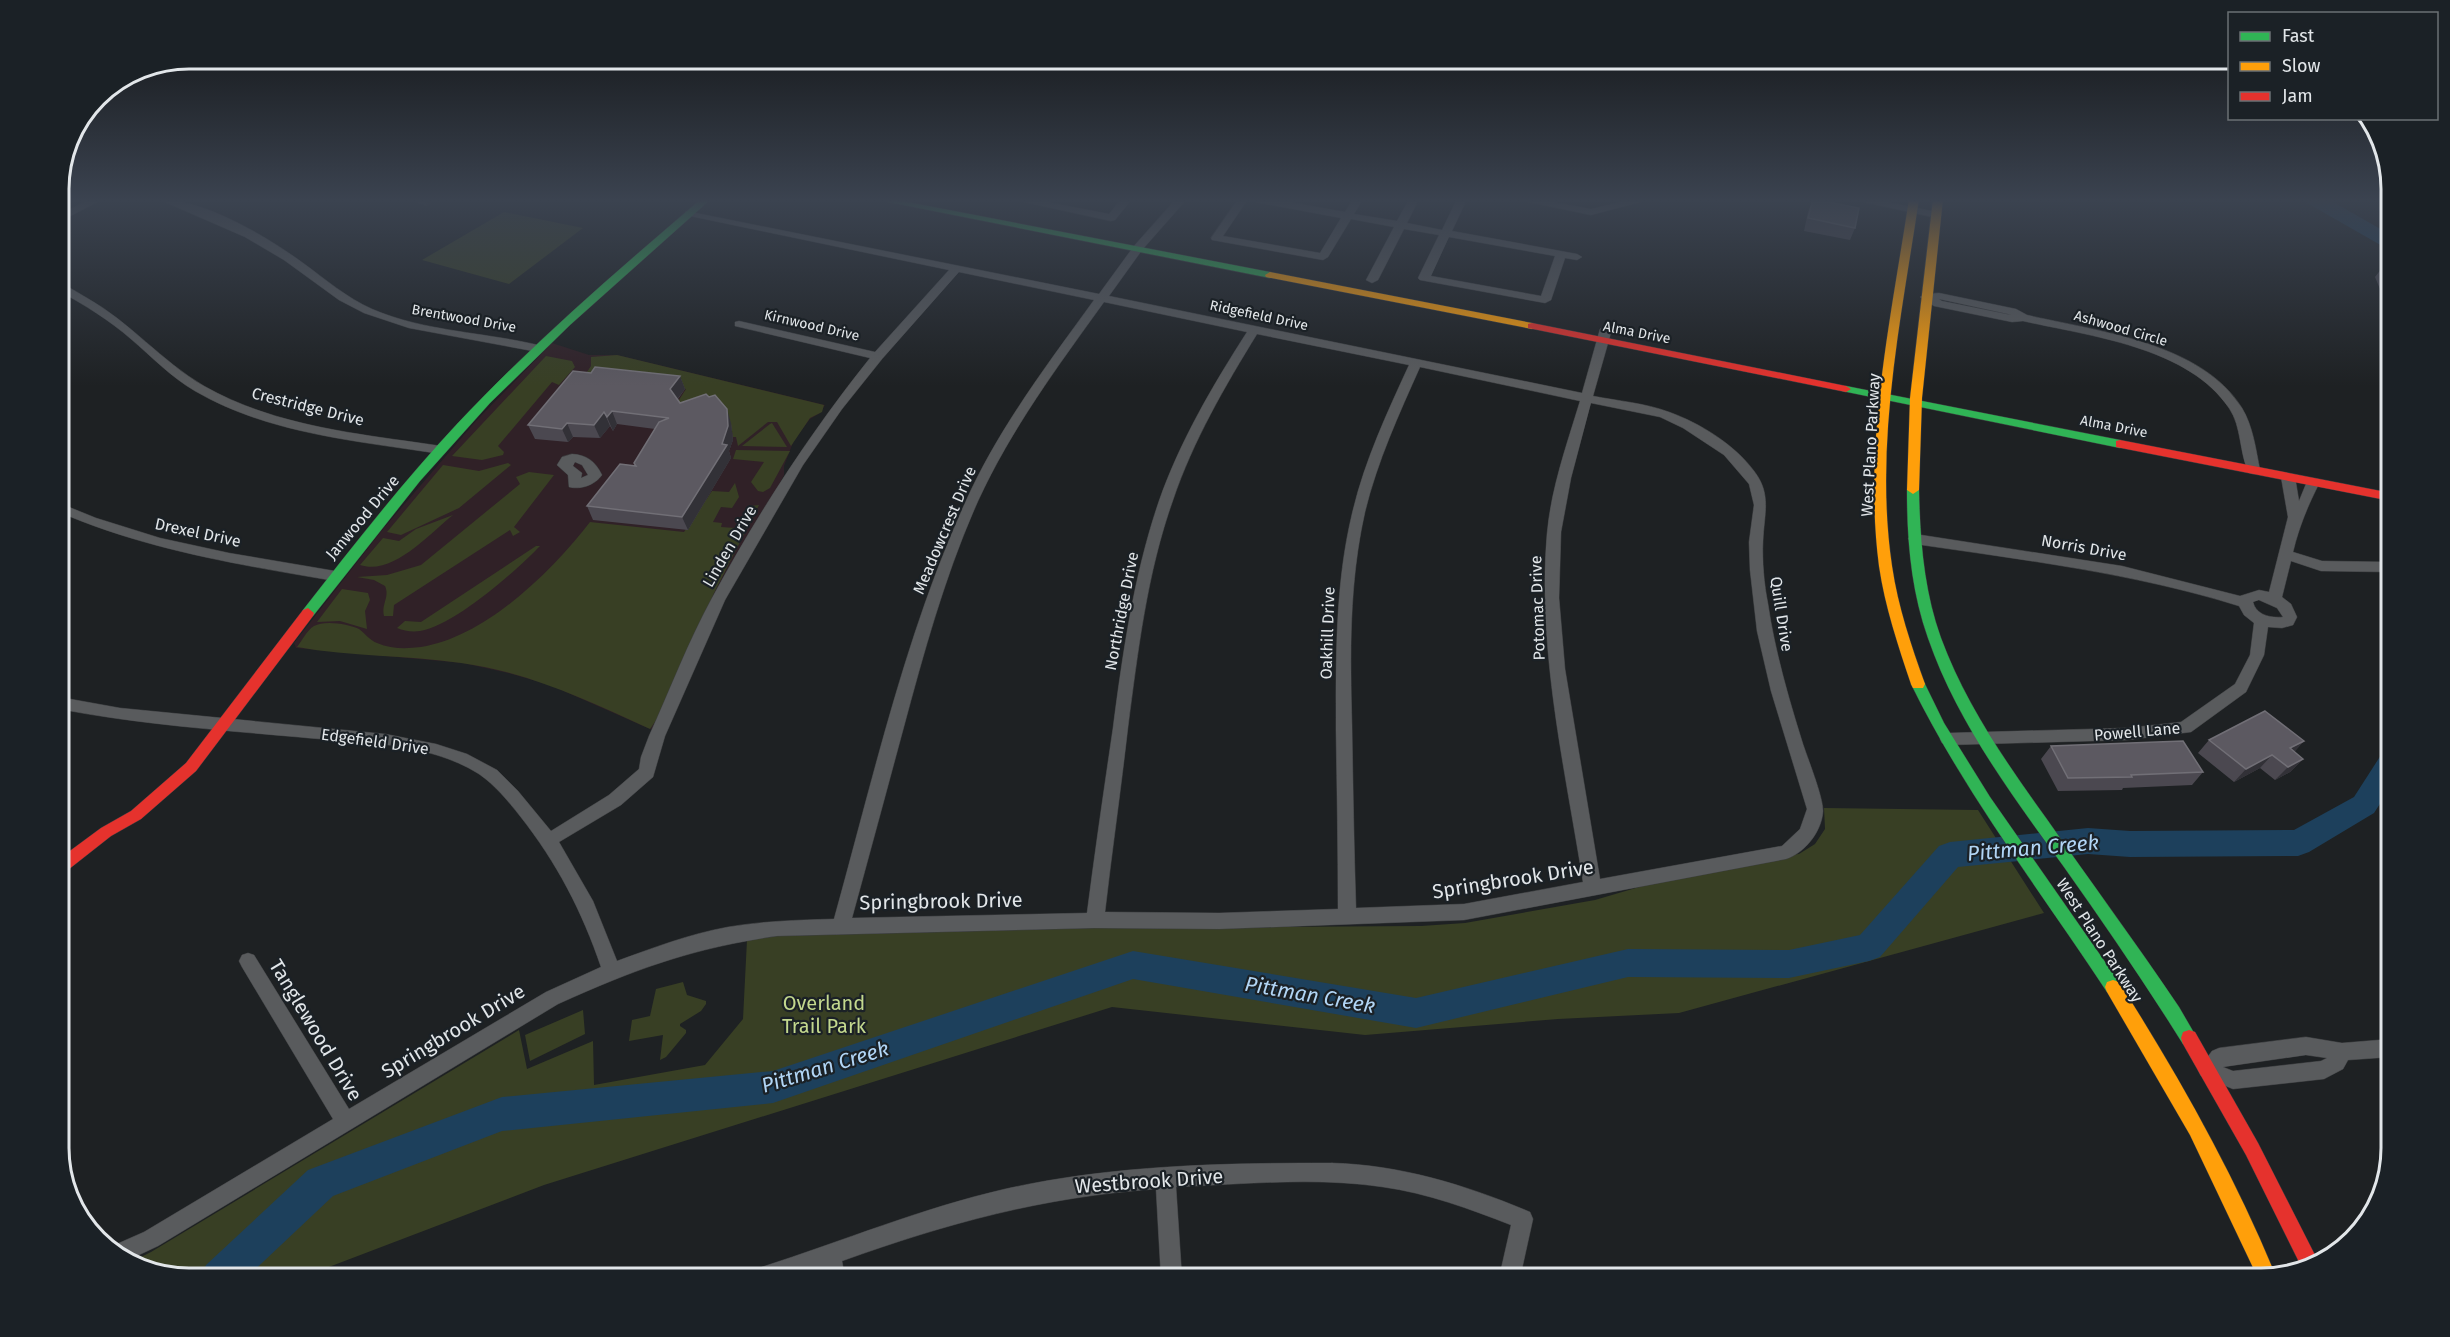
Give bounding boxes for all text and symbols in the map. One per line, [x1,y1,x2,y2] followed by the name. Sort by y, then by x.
[2228,12,2438,120] legend
[2282,25,2315,47] text: Fast
[2282,55,2321,77] text: Slow
[2282,85,2313,107] text: Jam
[1208,297,1310,334] street label: Ridgefield Drive
[410,301,517,336] street label: Brentwood Drive
[763,306,861,345] street label: Kirnwood Drive
[2072,307,2170,350] street label: Ashwood Circle
[1602,318,1672,347] street label: Alma Drive
[1857,373,1884,517] street label: West Plano Parkway
[250,383,366,430] street label: Crestridge Drive
[2079,412,2149,441] street label: Alma Drive
[909,463,980,597] street label: Meadowcrest Drive
[322,471,403,563] street label: Janwood Drive
[698,502,760,591] street label: Linden Drive
[153,514,243,551] street label: Drexel Drive
[2040,531,2128,564] street label: Norris Drive
[1101,550,1142,672] street label: Northridge Drive
[1526,555,1549,661] street label: Potomac Drive
[1766,575,1797,653] street label: Quill Drive
[1316,586,1339,680] street label: Oakhill Drive
[2093,718,2181,745] street label: Powell Lane
[320,725,430,758] street label: Edgefield Drive
[1966,829,2100,867] water label: Pittman Creek
[1431,854,1595,904] street label: Springbrook Drive
[2052,875,2147,1006] street label: West Plano Parkway
[859,888,1023,914] street label: Springbrook Drive
[264,955,368,1105] street label: Tanglewood Drive
[1243,971,1377,1019] water label: Pittman Creek
[377,979,529,1083] street label: Springbrook Drive
[782,991,867,1038] park label: Overland Trail Park
[758,1035,892,1099] water label: Pittman Creek
[1074,1164,1224,1198] street label: Westbrook Drive

